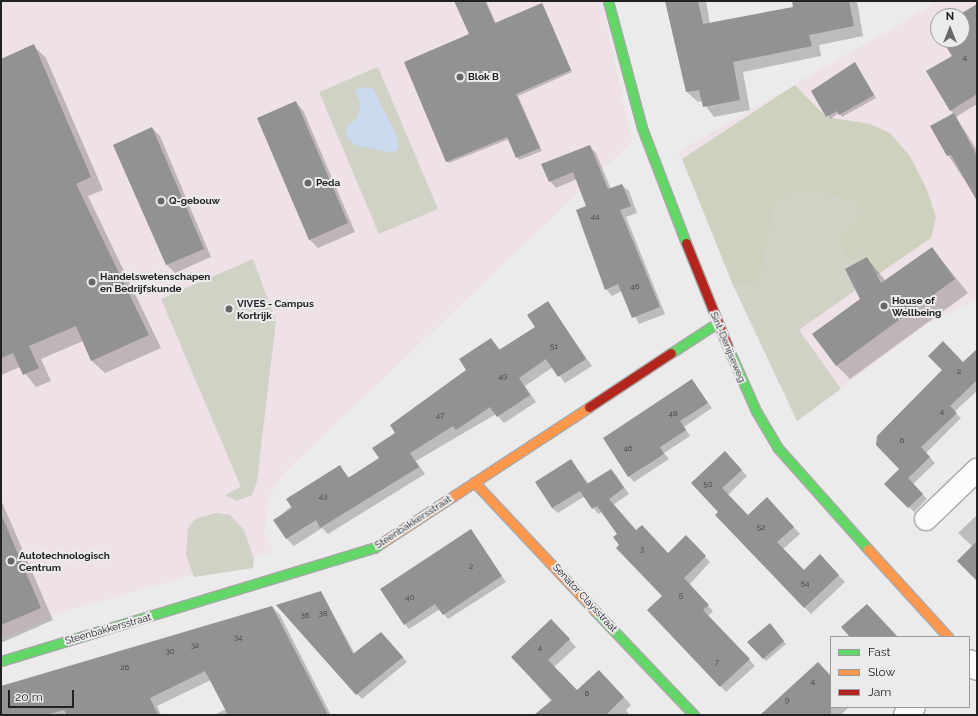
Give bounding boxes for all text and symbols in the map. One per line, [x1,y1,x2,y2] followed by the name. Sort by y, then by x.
[930,8,970,48] north arrow
[946,10,954,23] text: N
[963,53,967,63] house number: 4
[468,71,499,83] place label: Blok B
[455,72,465,82] marker: Blok B
[316,177,340,189] place label: Peda
[303,178,313,188] marker: Peda
[169,195,220,207] place label: Q-gebouw
[156,196,166,206] marker: Q-gebouw
[591,212,599,222] house number: 44
[100,270,210,294] place label: Handelswetenschapen en Bedrijfskunde
[87,277,97,287] marker: Handelswetenschapen en Bedrijfskunde
[630,282,640,292] house number: 46
[892,294,941,318] place label: House of Wellbeing
[237,297,314,320] place label: VIVES - Campus Kortrijk
[879,301,889,311] marker: House of Wellbeing
[224,304,234,314] marker: VIVES - Campus Kortrijk
[708,310,748,384] street label: Sint-Denijseweg
[550,342,558,352] house number: 51
[957,367,961,377] house number: 2
[498,372,508,382] house number: 49
[940,407,944,417] house number: 4
[668,409,678,419] house number: 48
[436,411,444,421] house number: 47
[900,436,904,446] house number: 6
[623,444,633,454] house number: 46
[703,480,713,490] house number: 50
[319,492,327,502] house number: 43
[372,493,454,551] street label: Steenbakkersstraat
[757,523,765,533] house number: 52
[640,545,644,555] house number: 3
[19,549,110,572] place label: Autotechnologisch Centrum
[6,556,16,566] marker: Autotechnologisch Centrum
[550,561,620,635] street label: Senator Claysstraat
[469,562,473,572] house number: 2
[801,579,809,589] house number: 54
[679,591,683,601] house number: 5
[405,593,415,603] house number: 40
[318,609,328,619] house number: 38
[64,611,152,647] street label: Steenbakkersstraat
[300,611,310,621] house number: 36
[234,633,242,643] house number: 34
[830,636,970,708] legend
[191,641,199,651] house number: 32
[538,643,542,653] house number: 4
[868,645,891,659] text: Fast
[165,647,175,657] house number: 30
[715,658,719,668] house number: 7
[121,663,129,673] house number: 26
[868,665,895,679] text: Slow
[811,677,815,687] house number: 4
[10,682,76,708] scale bar
[868,685,891,699] text: Jam
[585,689,589,699] house number: 6
[15,690,43,704] text: 20 m
[785,696,789,706] house number: 9

